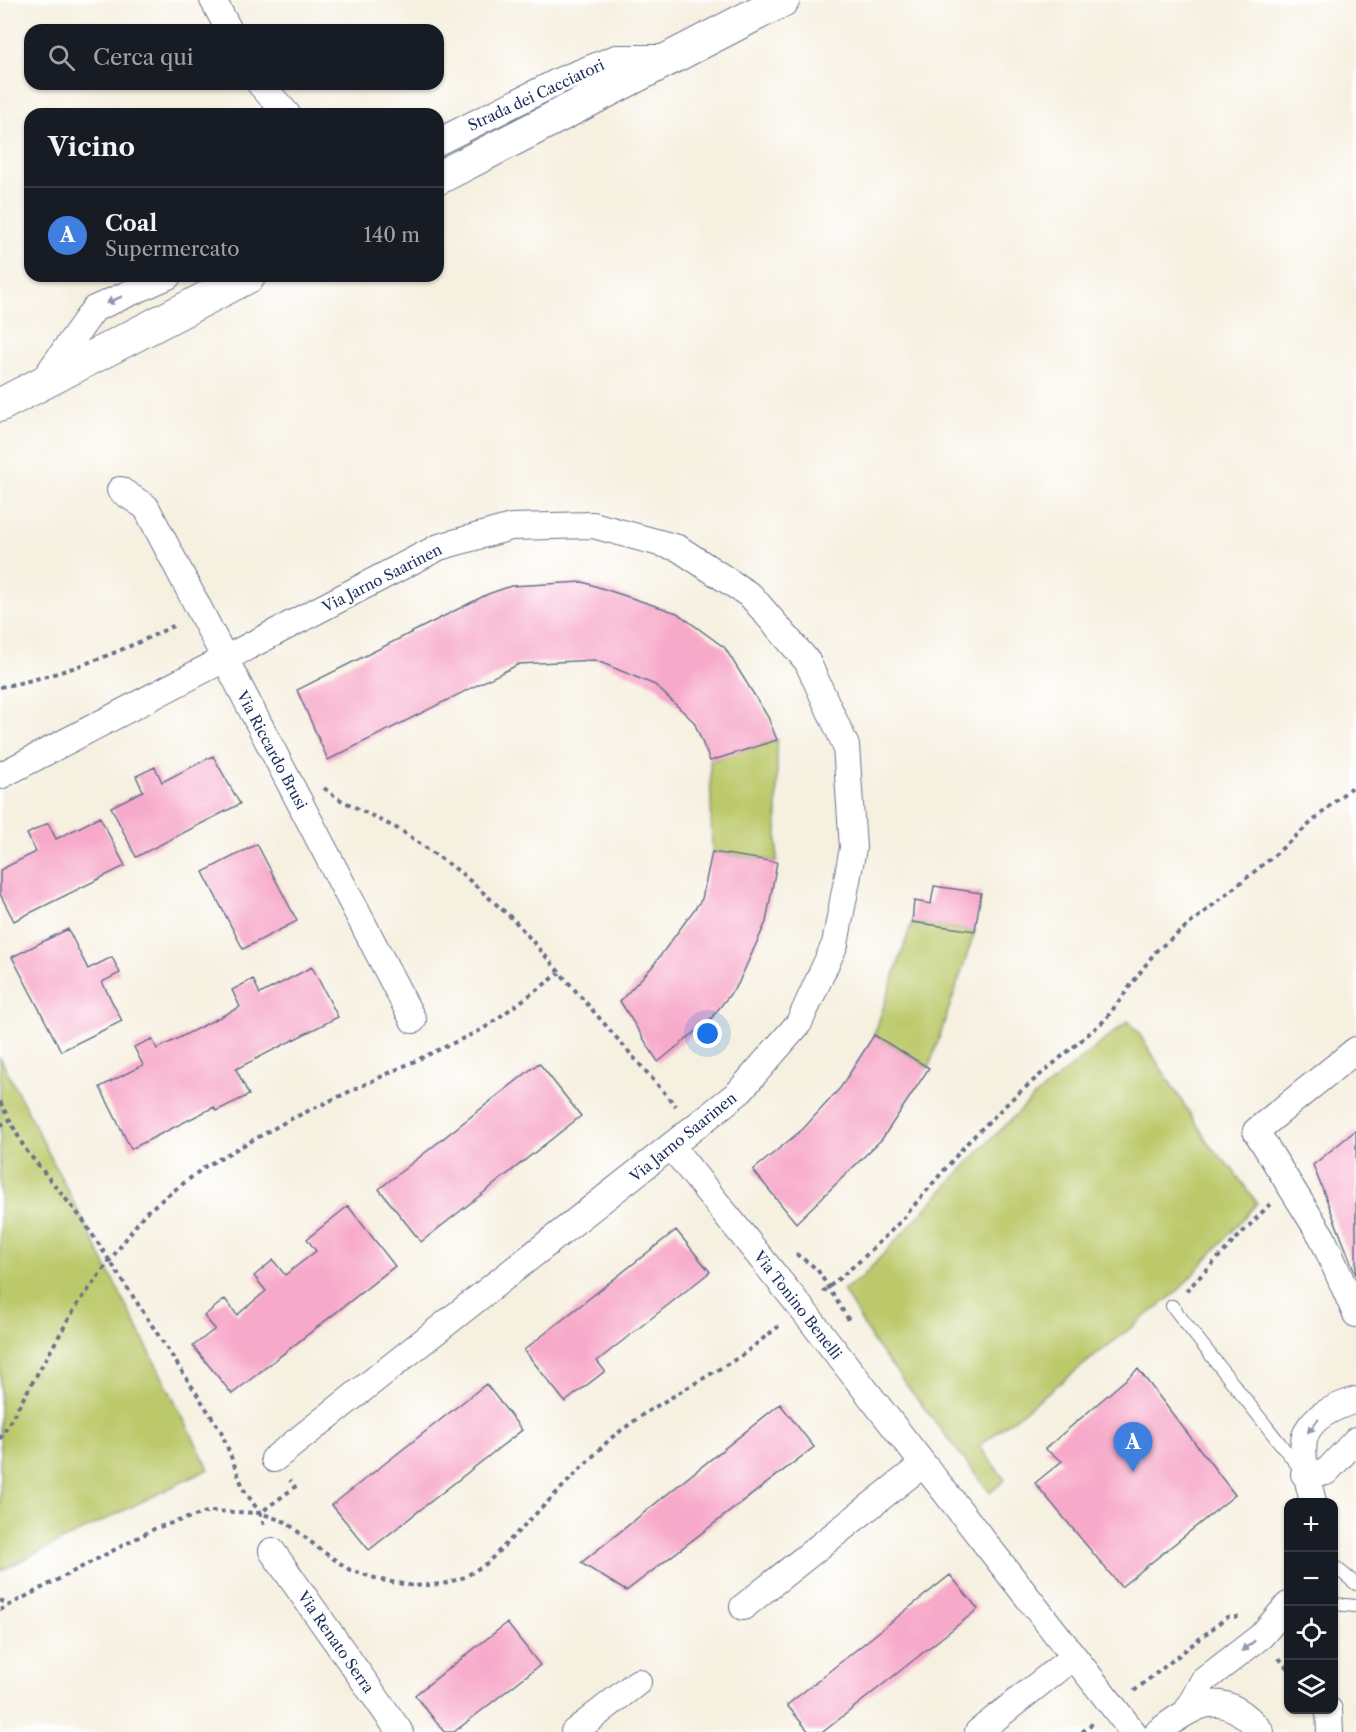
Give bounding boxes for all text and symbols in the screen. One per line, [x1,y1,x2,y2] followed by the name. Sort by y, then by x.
[24,24,444,90] search box
[45,41,78,74] icon: search
[93,44,194,71] text: Cerca qui
[465,55,608,135] street label: Strada dei Cacciatori
[48,131,135,163] text: Vicino
[105,210,157,237] text: Coal
[60,223,75,247] text: A
[363,223,420,247] text: 140 m
[105,237,240,261] text: Supermercato
[105,295,123,305] one-way arrow
[318,539,446,617] street label: Via Jarno Saarinen
[232,686,312,813] street label: Via Riccardo Brusi
[693,1019,722,1048] your location
[625,1088,741,1186] street label: Via Jarno Saarinen
[749,1246,847,1363] street label: Via Tonino Benelli
[1307,1418,1319,1434] one-way arrow
[1114,1422,1152,1472] pin: A
[1284,1498,1338,1714] map controls
[1284,1498,1338,1552] button: +
[1284,1552,1338,1606] button: −
[293,1587,378,1697] street label: Via Renato Serra
[1284,1606,1338,1660] button: locate
[1240,1640,1256,1653] one-way arrow
[1284,1660,1338,1714] button: layers

